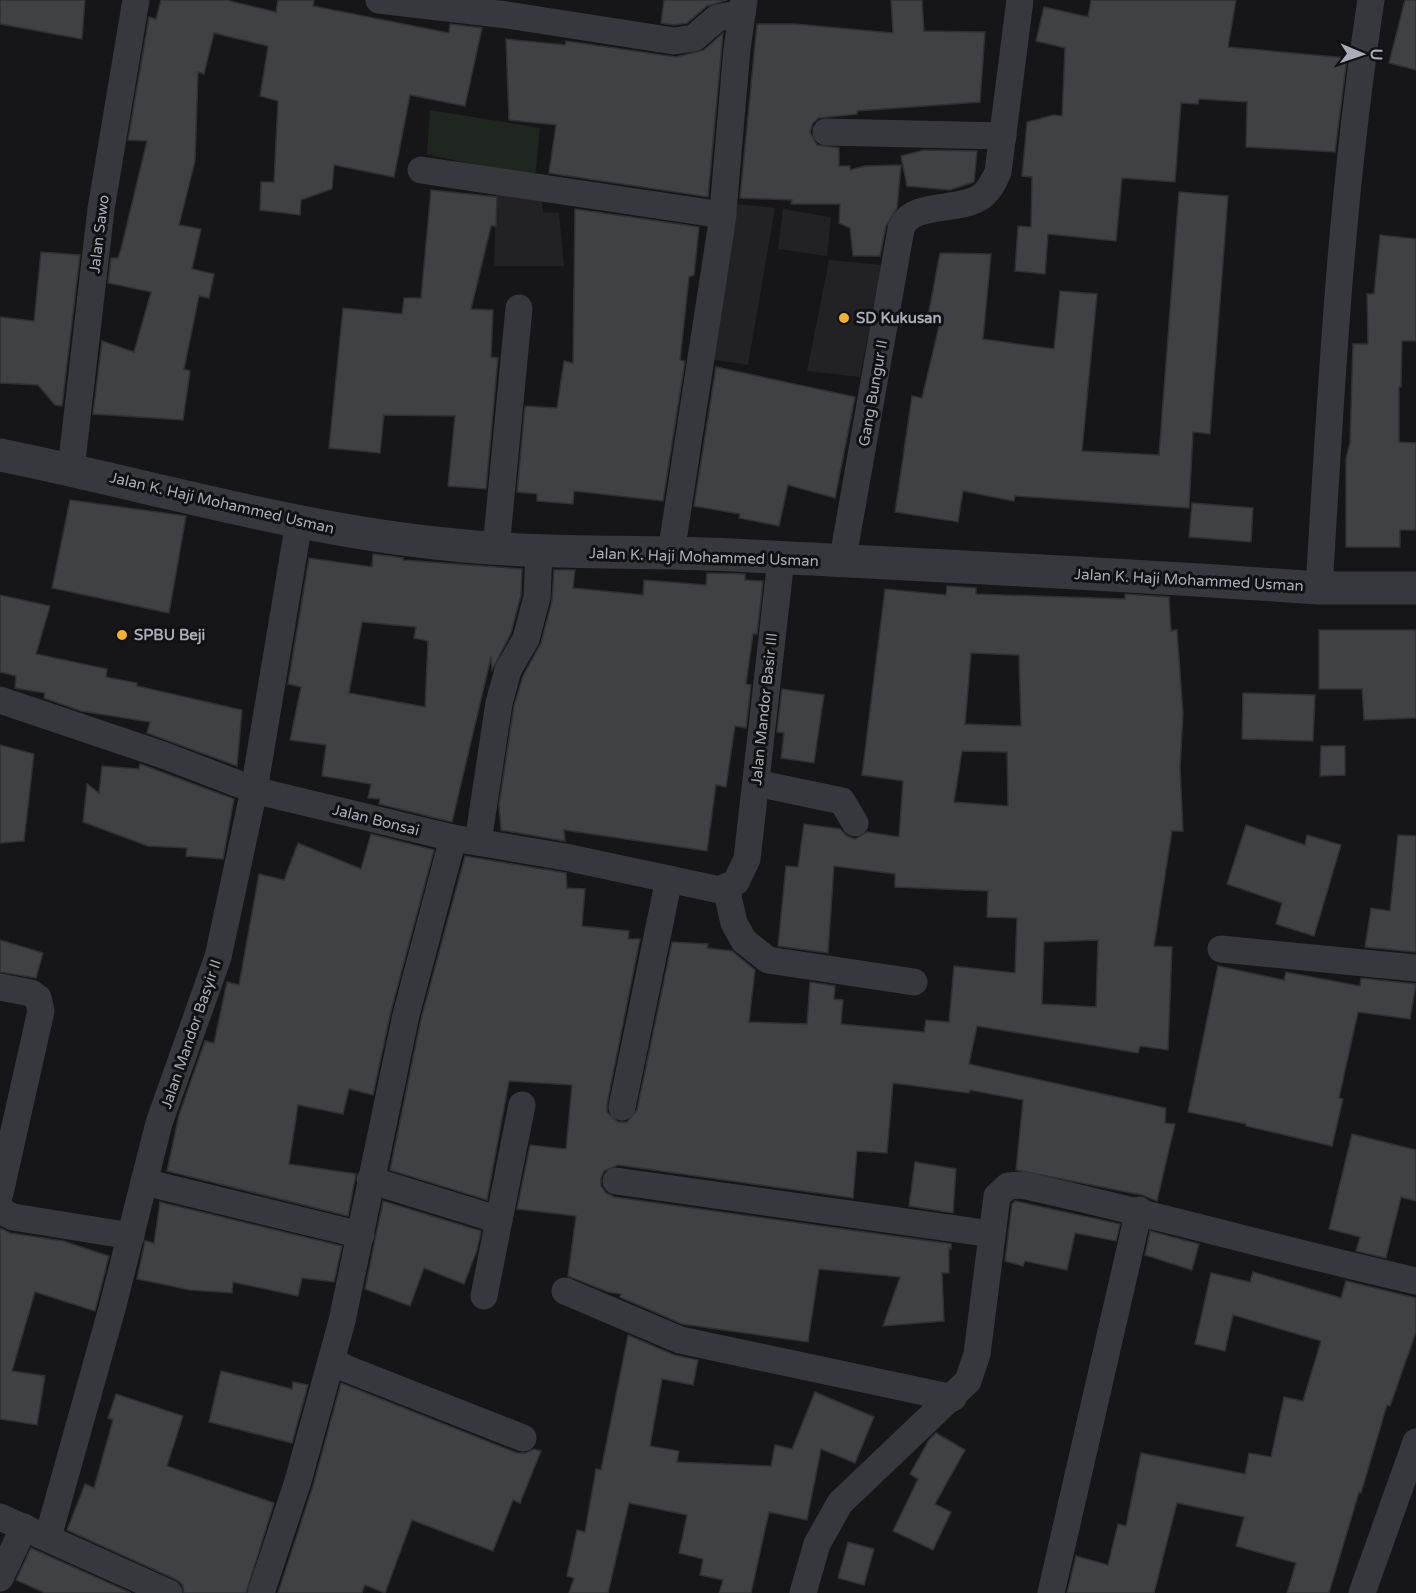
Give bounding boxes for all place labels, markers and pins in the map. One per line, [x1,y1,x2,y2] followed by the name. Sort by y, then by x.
[856,309,942,327] place label: SD Kukusan
[837,311,851,325] marker: SD Kukusan
[134,626,205,645] place label: SPBU Beji
[115,628,129,642] marker: SPBU Beji

